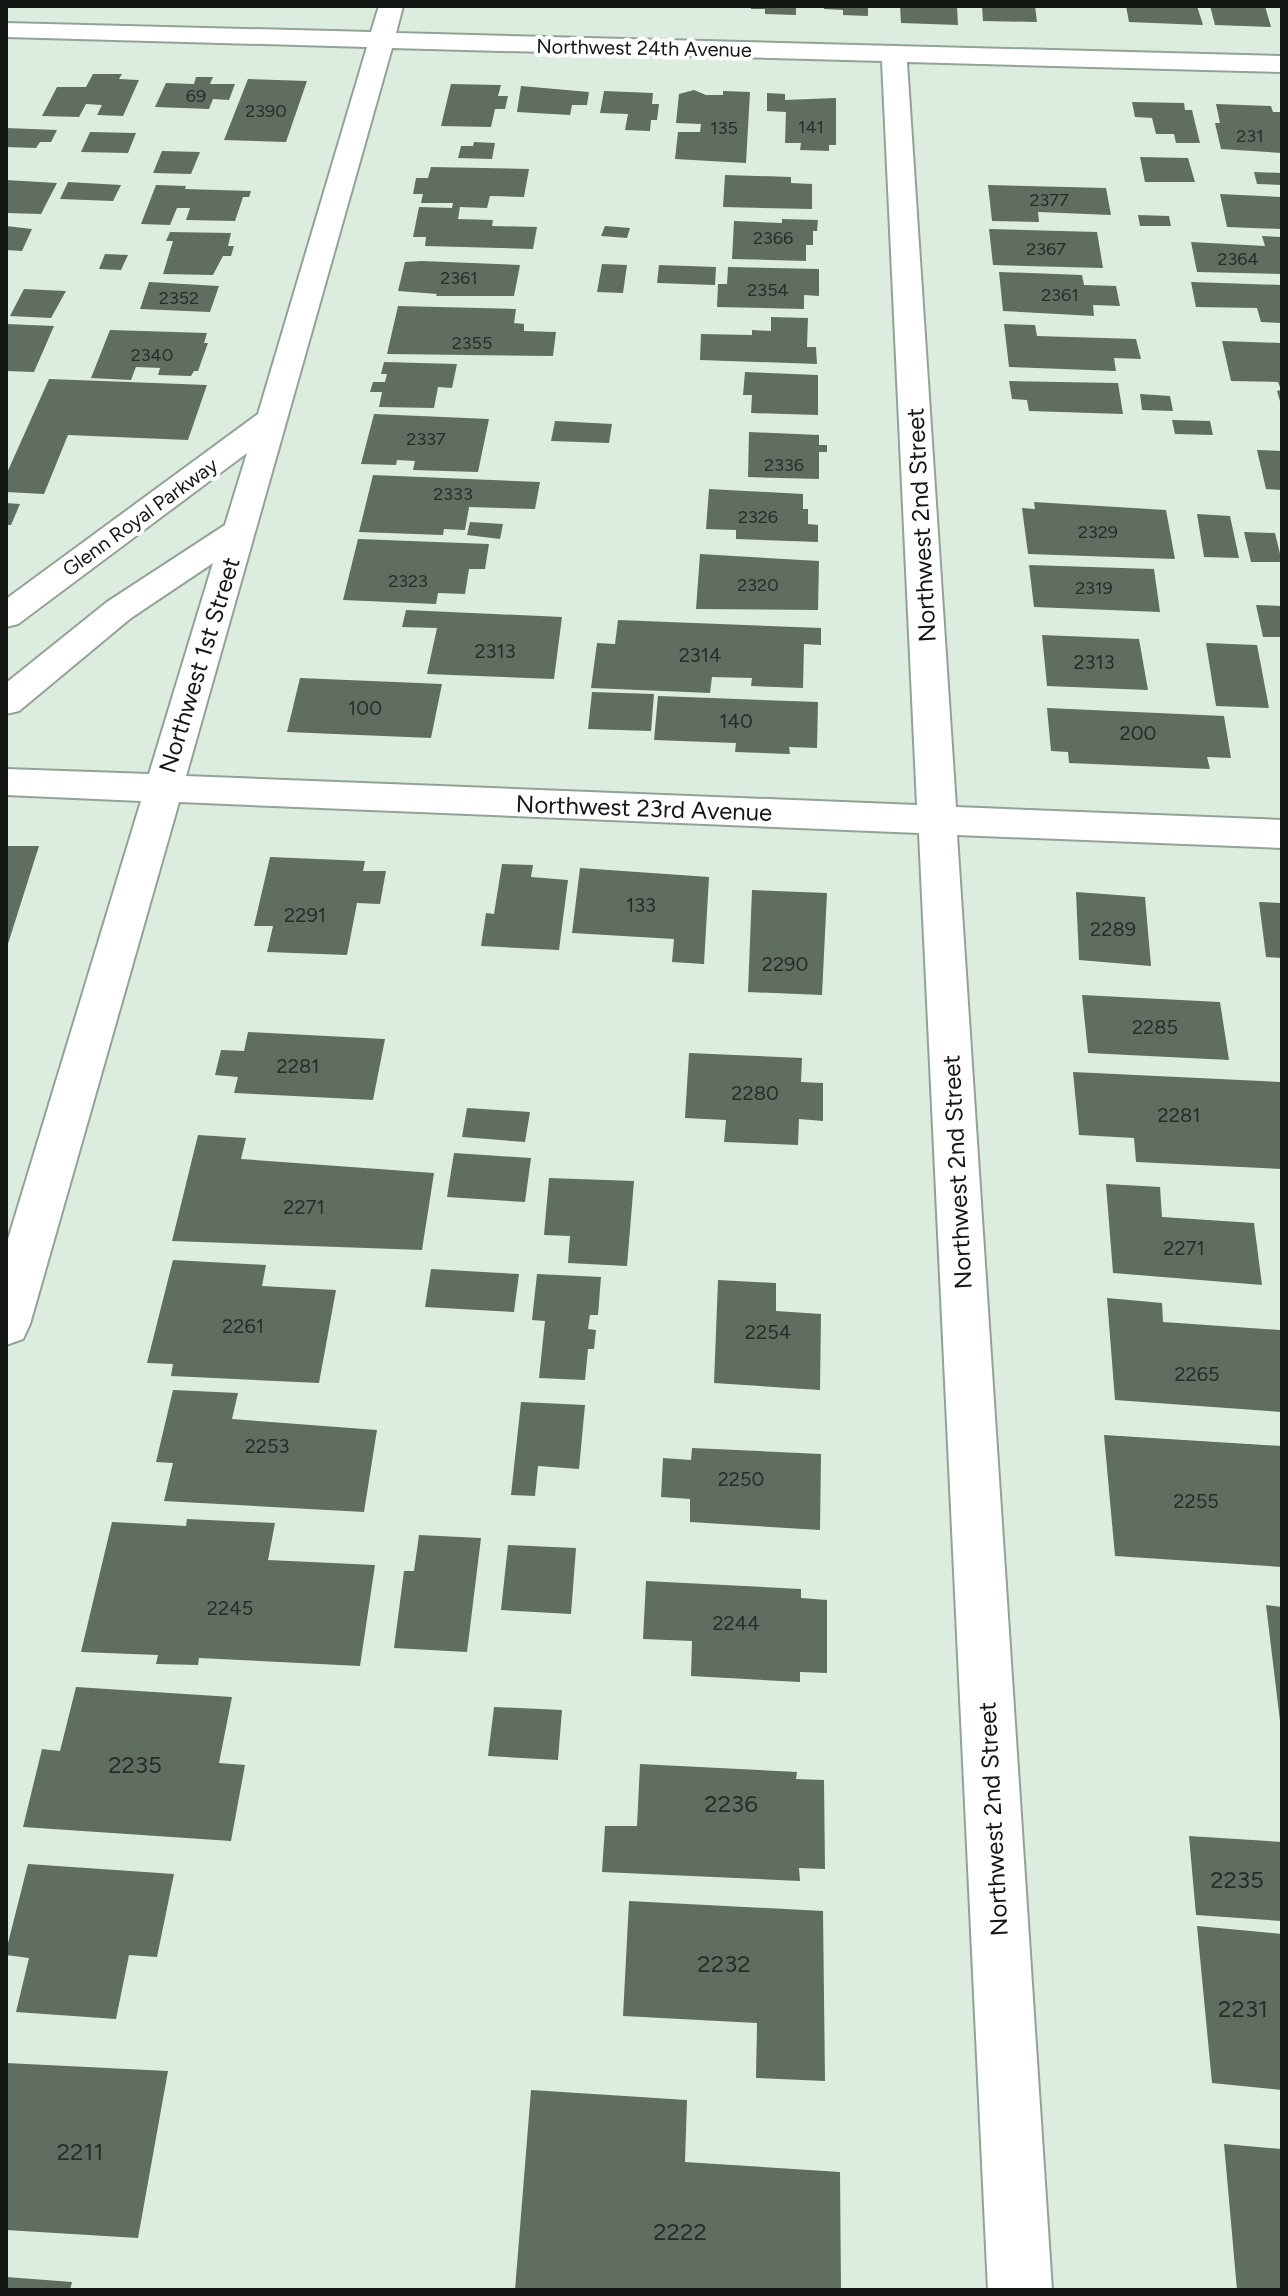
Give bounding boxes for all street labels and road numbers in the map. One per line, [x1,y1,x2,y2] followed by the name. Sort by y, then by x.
[536,34,752,62] street label: Northwest 24th Avenue
[900,407,942,643] street label: Northwest 2nd Street
[58,452,222,581] street label: Glenn Royal Parkway
[152,554,246,776] street label: Northwest 1st Street
[515,789,773,827] street label: Northwest 23rd Avenue
[936,1054,978,1290] street label: Northwest 2nd Street
[972,1701,1014,1937] street label: Northwest 2nd Street

